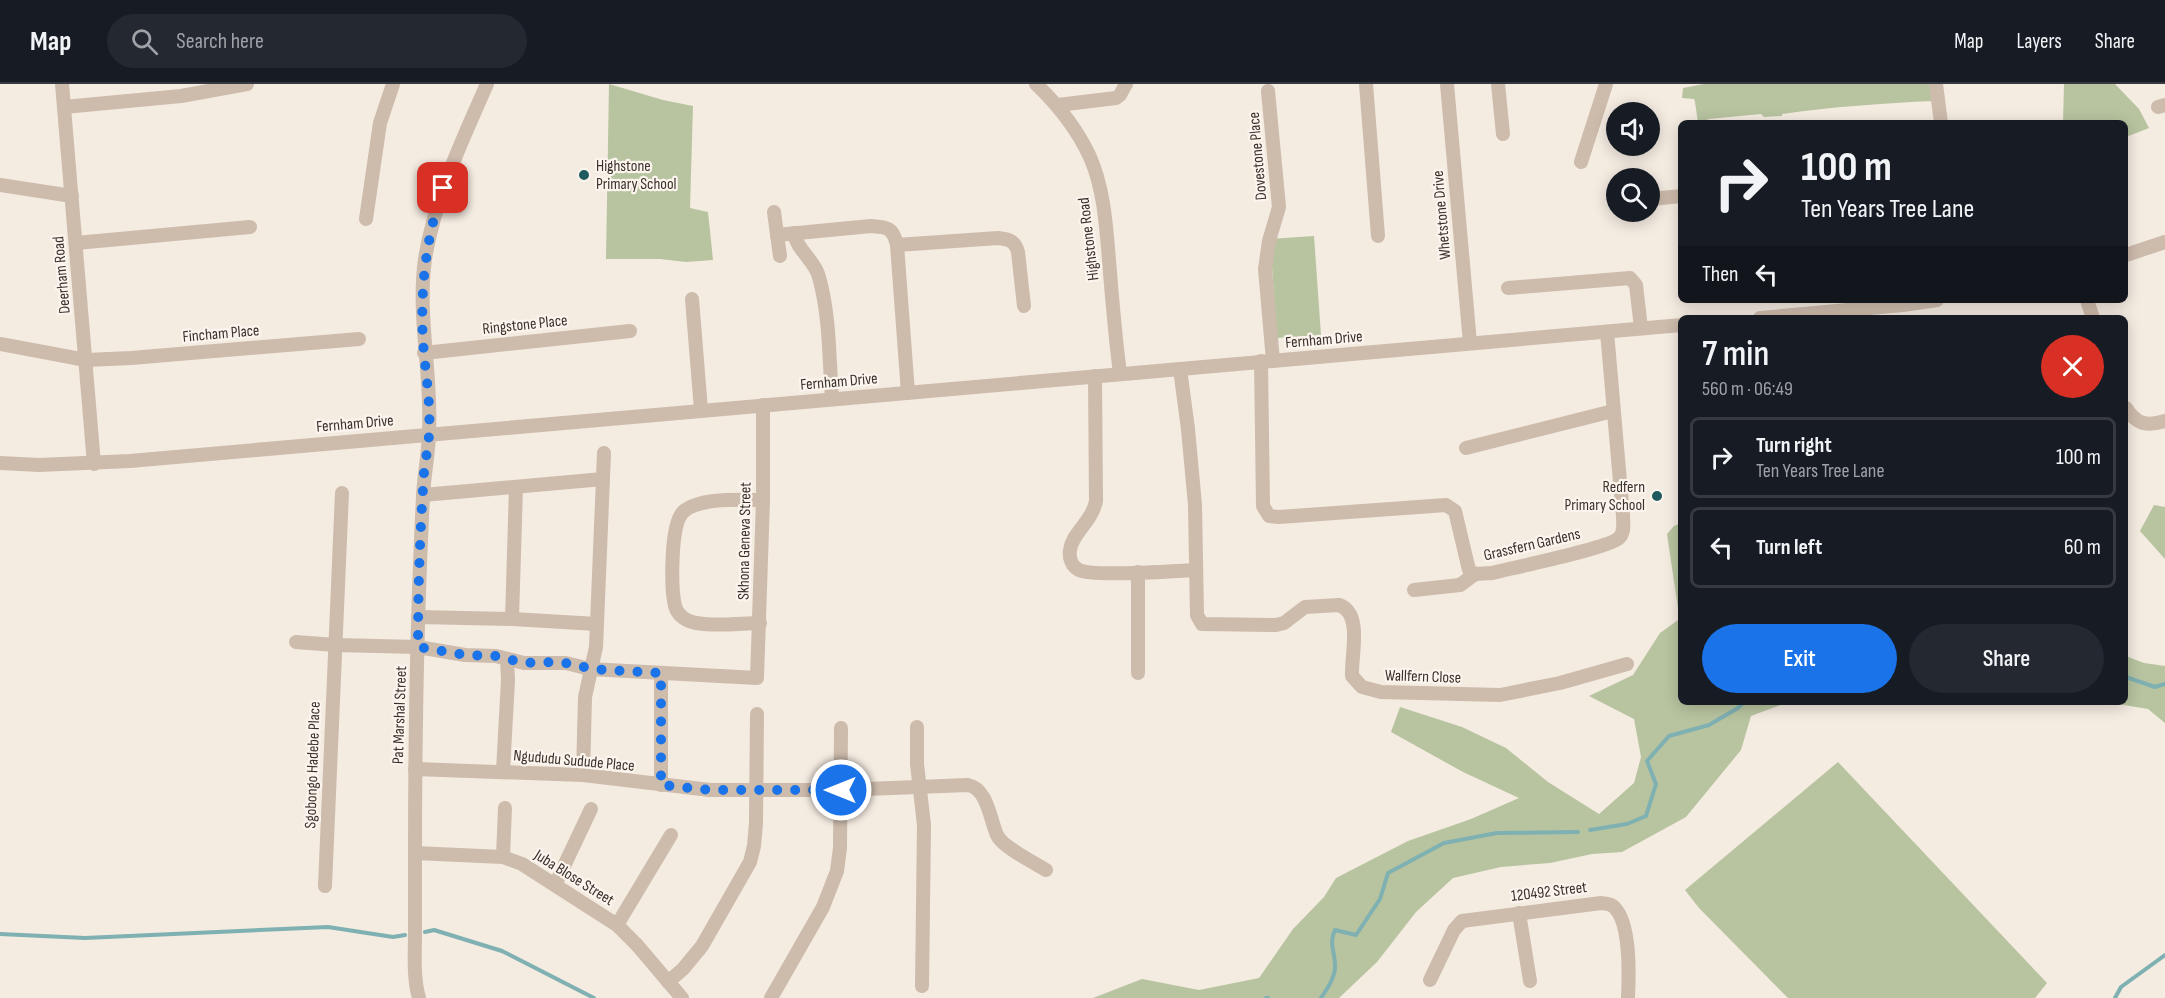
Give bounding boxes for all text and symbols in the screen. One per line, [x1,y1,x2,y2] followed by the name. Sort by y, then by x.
[107,14,527,68] search box
[30,25,71,58] text: Map
[128,25,161,58] icon: search
[176,28,264,55] text: Search here
[1954,29,1983,54] text: Map
[2016,29,2062,54] text: Layers
[2095,29,2135,54] text: Share
[1606,102,1660,222] map controls
[1606,102,1660,156] button: sound
[1245,111,1271,201] street label: Dovestone Place
[1801,142,1892,193] text: 100 m
[1702,144,1780,222] icon: right
[596,157,677,194] place label: Highstone Primary School
[417,162,468,213] pin
[577,168,591,182] marker: Highstone Primary School
[1606,168,1660,222] button: search
[1429,170,1455,260] street label: Whetstone Drive
[426,171,459,204] icon: arrive
[1801,193,1974,225] text: Ten Years Tree Lane
[1074,196,1104,282] street label: Highstone Road
[49,235,75,315] street label: Deerham Road
[1750,258,1783,291] icon: left
[1702,261,1738,288] text: Then
[482,311,568,339] street label: Ringstone Place
[182,321,260,347] street label: Fincham Place
[1285,327,1363,353] street label: Fernham Drive
[1702,333,1769,376] text: 7 min
[2041,335,2104,398] button: close
[800,369,878,395] street label: Fernham Drive
[1702,377,1793,401] text: 560 m · 06:49
[316,411,394,437] street label: Fernham Drive
[1756,432,1832,459] text: Turn right
[1705,441,1738,474] icon: right
[2056,444,2101,471] text: 100 m
[1756,459,1884,483] text: Ten Years Tree Lane
[1564,478,1645,515] place label: Redfern Primary School
[734,482,756,600] street label: Skhona Geneva Street
[1650,489,1664,503] marker: Redfern Primary School
[1482,525,1582,565] street label: Grassfern Gardens
[1705,531,1738,564] icon: left
[1756,534,1822,561] text: Turn left
[2064,534,2101,561] text: 60 m
[1702,624,1897,693] button: Exit
[1909,624,2104,693] button: Share
[389,665,411,764] street label: Pat Marshal Street
[1385,666,1461,688] street label: Wallfern Close
[301,701,325,829] street label: Sgobongo Hadebe Place
[513,746,635,776] street label: Ngududu Sudude Place
[809,758,873,822] position arrow
[530,845,618,910] street label: Juba Blose Street
[1510,878,1588,906] street label: 120492 Street

